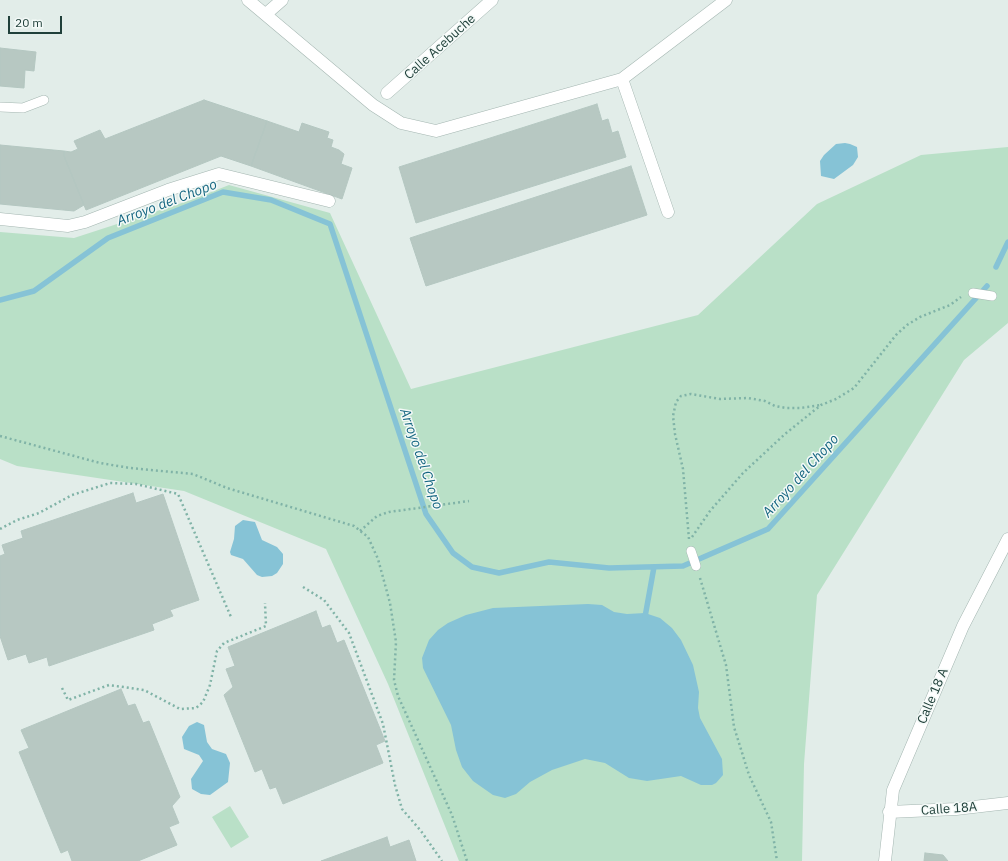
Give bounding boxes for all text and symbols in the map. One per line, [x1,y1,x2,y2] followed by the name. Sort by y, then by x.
[10,8,64,34] scale bar
[401,11,479,83] street label: Calle Acebuche
[15,15,43,30] text: 20 m
[115,176,219,230] water label: Arroyo del Chopo
[396,406,446,512] water label: Arroyo del Chopo
[759,431,843,521] water label: Arroyo del Chopo
[914,666,952,726] street label: Calle 18 A
[920,799,978,819] street label: Calle 18A

